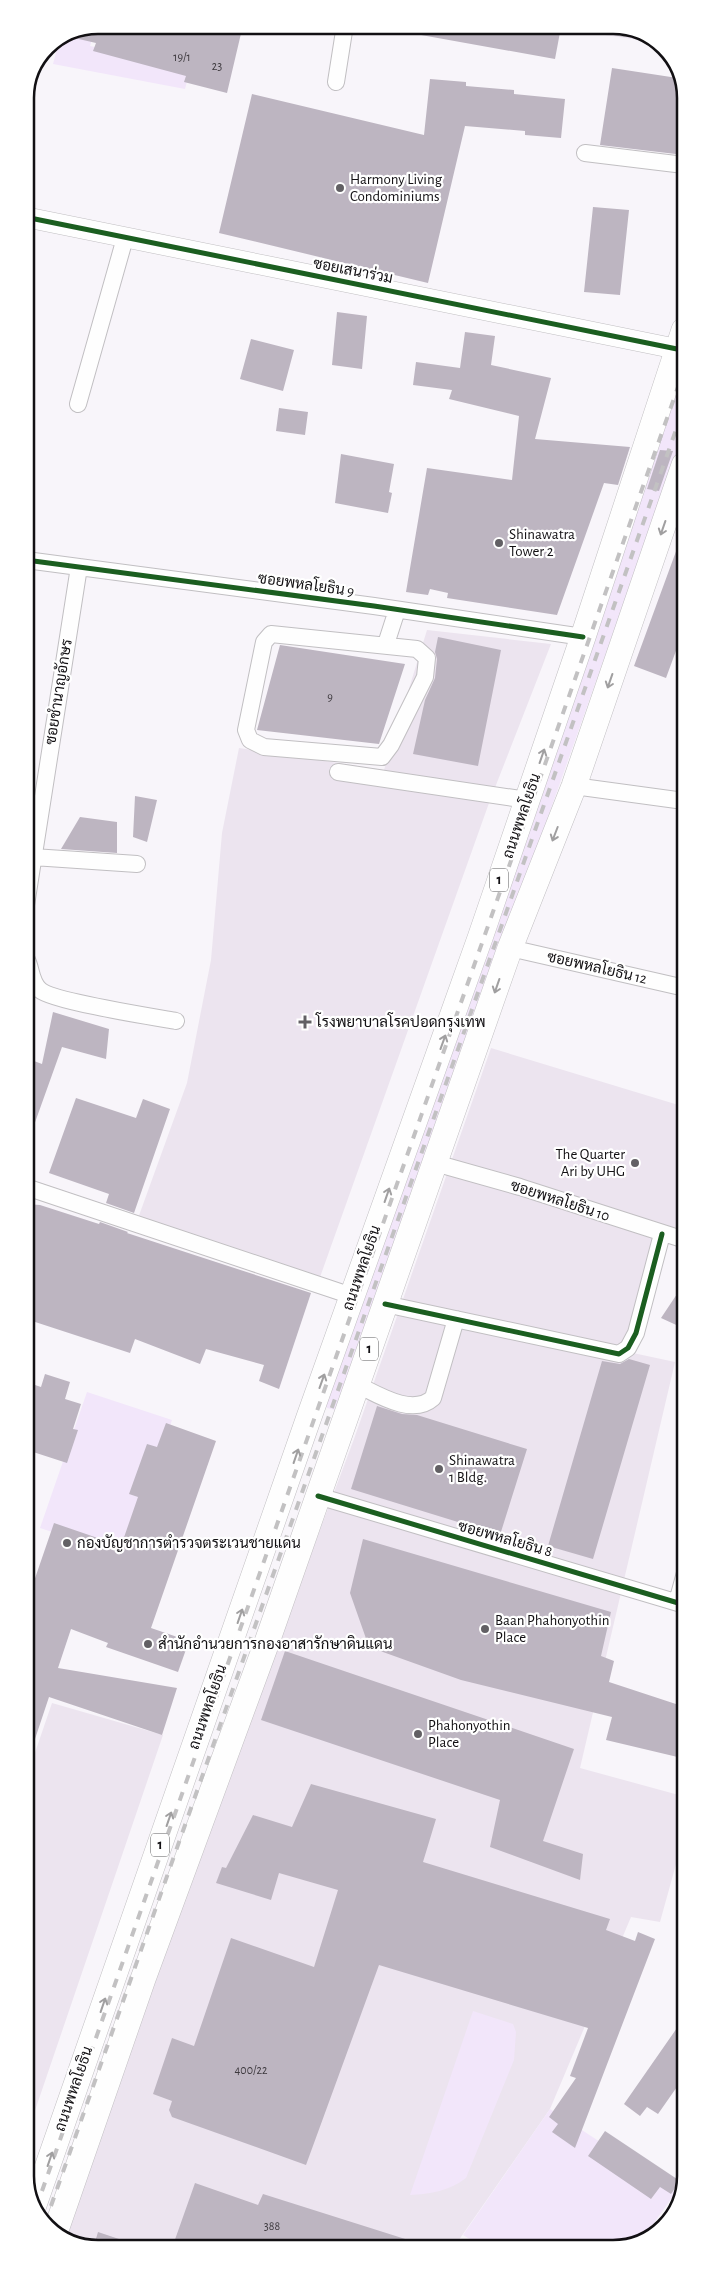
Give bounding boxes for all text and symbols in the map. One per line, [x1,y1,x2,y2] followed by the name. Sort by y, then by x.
[173,51,191,63] house number: 19/1
[212,60,222,72] house number: 23
[350,172,443,204] place label: Harmony Living Condominiums
[334,182,346,194] marker: Harmony Living Condominiums
[312,253,395,286] street label: ซอยเสนาร่วม
[657,519,667,535] one-way arrow
[509,527,575,559] place label: Shinawatra Tower 2
[493,537,505,549] marker: Shinawatra Tower 2
[257,568,356,599] street label: ซอยพหลโยธิน 9
[41,638,76,746] street label: ซอยชำนาญอักษร
[604,673,614,689] one-way arrow
[327,691,333,703] house number: 9
[538,749,547,765] one-way arrow
[498,771,544,860] street label: ถนนพหลโยธิน
[550,826,559,841] one-way arrow
[490,868,508,892] road number: 1
[546,946,649,987] street label: ซอยพหลโยธิน 12
[492,978,501,993] one-way arrow
[315,1012,486,1033] place label: โรงพยาบาลโรคปอดกรุงเทพ
[298,1015,312,1029] marker: โรงพยาบาลโรคปอดกรุงเทพ
[439,1035,448,1050] one-way arrow
[555,1147,625,1179] place label: The Quarter Ari by UHG
[629,1157,641,1169] marker: The Quarter Ari by UHG
[509,1175,612,1224] street label: ซอยพหลโยธิน 10
[383,1187,393,1203] one-way arrow
[338,1223,384,1312] street label: ถนนพหลโยธิน
[360,1338,378,1360] road number: 1
[318,1374,327,1389] one-way arrow
[292,1449,301,1464] one-way arrow
[449,1453,515,1485] place label: Shinawatra 1 Bldg.
[433,1463,445,1475] marker: Shinawatra 1 Bldg.
[456,1516,555,1560] street label: ซอยพหลโยธิน 8
[77,1534,301,1552] place label: กองบัญชาการตำรวจตระเวนชายแดน
[61,1537,73,1549] marker: กองบัญชาการตำรวจตระเวนชายแดน
[236,1609,245,1625] one-way arrow
[495,1613,610,1645] place label: Baan Phahonyothin Place
[479,1623,491,1635] marker: Baan Phahonyothin Place
[158,1635,392,1652] place label: สำนักอำนวยการกองอาสารักษาดินแดน
[142,1638,154,1650] marker: สำนักอำนวยการกองอาสารักษาดินแดน
[184,1662,230,1751] street label: ถนนพหลโยธิน
[428,1718,511,1750] place label: Phahonyothin Place
[412,1728,424,1740] marker: Phahonyothin Place
[165,1812,174,1827] one-way arrow
[151,1834,169,1856] road number: 1
[99,1998,108,2014] one-way arrow
[50,2044,96,2133] street label: ถนนพหลโยธิน
[235,2064,268,2076] house number: 400/22
[46,2152,55,2167] one-way arrow
[264,2220,280,2232] house number: 388

